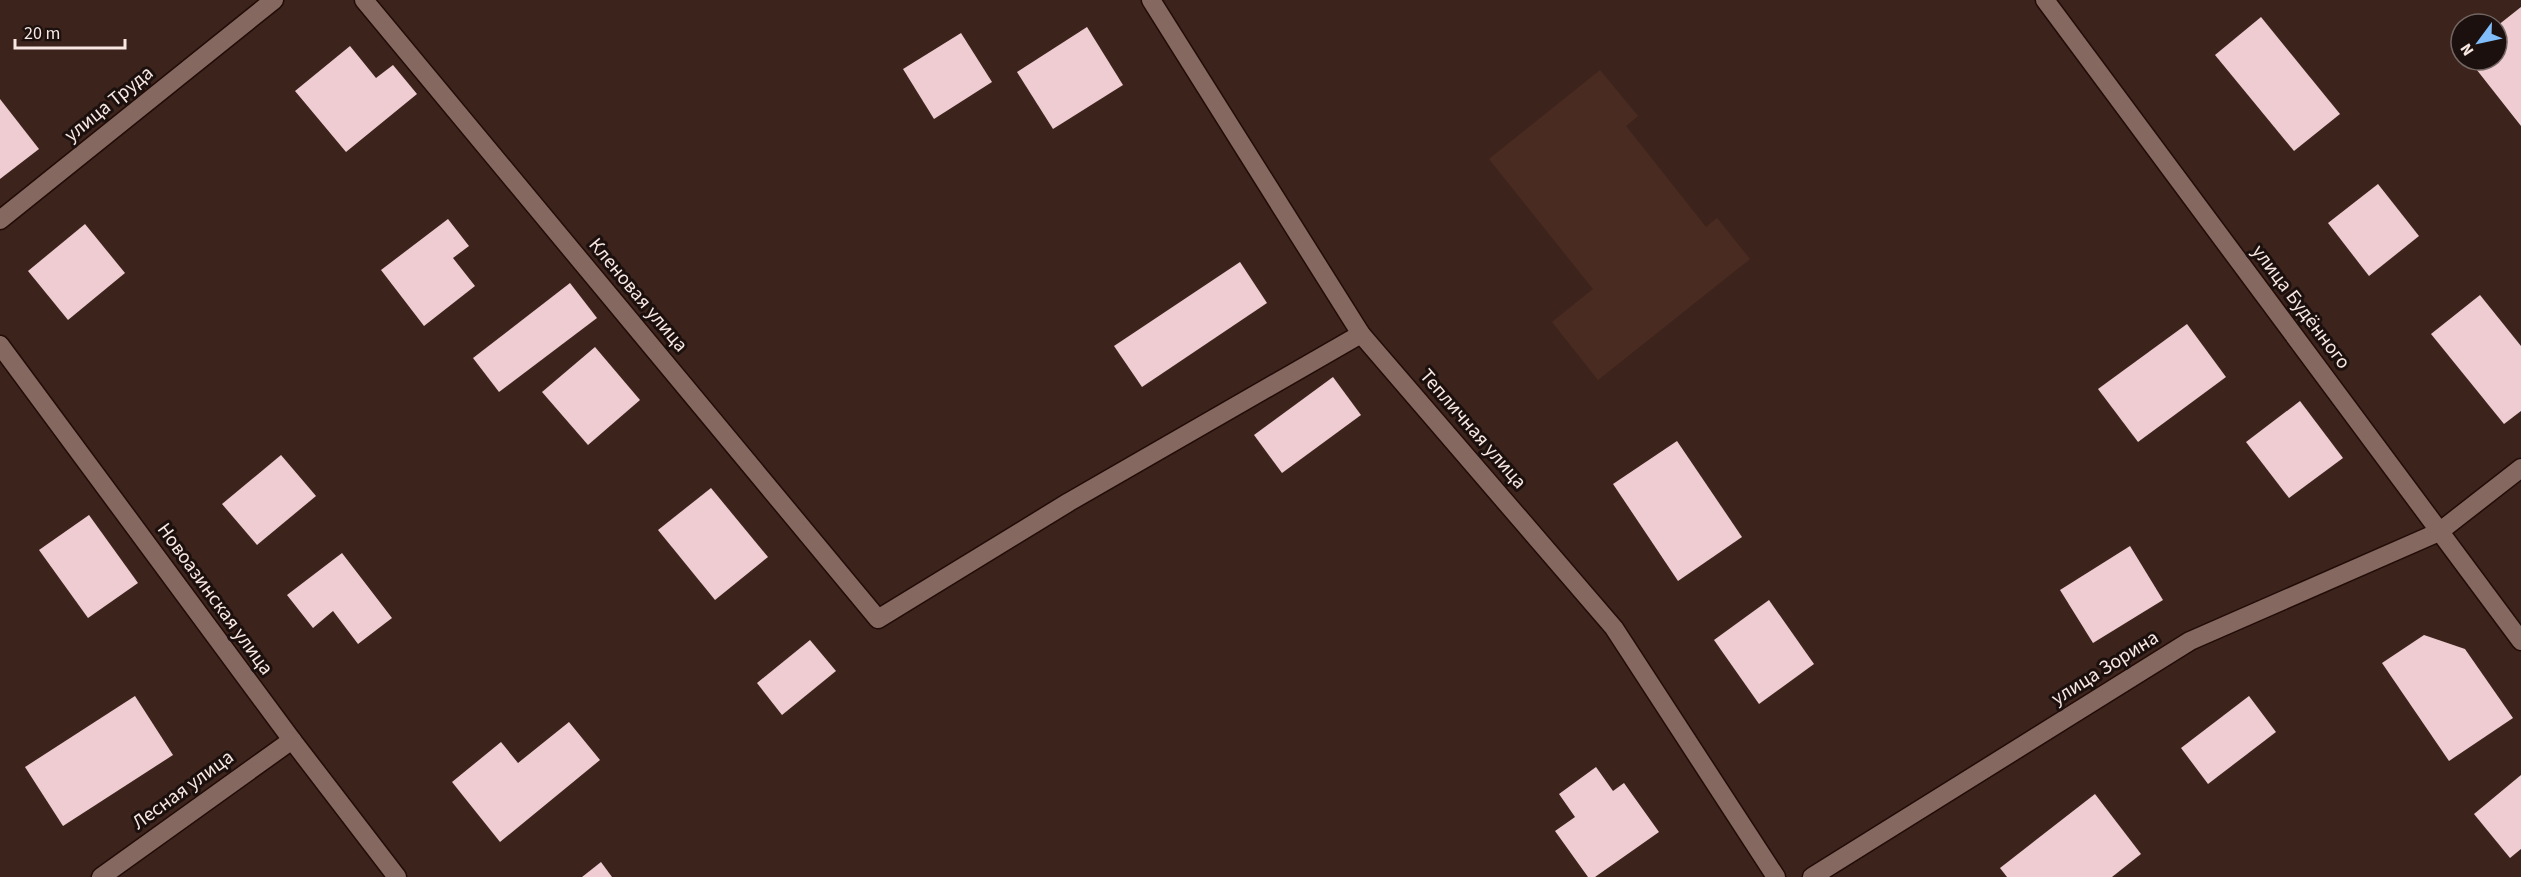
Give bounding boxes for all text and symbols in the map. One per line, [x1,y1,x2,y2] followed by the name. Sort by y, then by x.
[15,12,124,50] scale bar
[2449,12,2509,72] north arrow
[24,21,60,46] text: 20 m
[2455,39,2479,60] text: N
[59,59,159,149] street label: улица Труда
[582,232,694,358] street label: Кленовая улица
[2245,239,2357,375] street label: улица Будённого
[1413,363,1533,495] street label: Тепличная улица
[150,517,280,681] street label: Новоазинская улица
[2046,624,2164,712] street label: улица Зорина
[126,743,240,837] street label: Лесная улица

